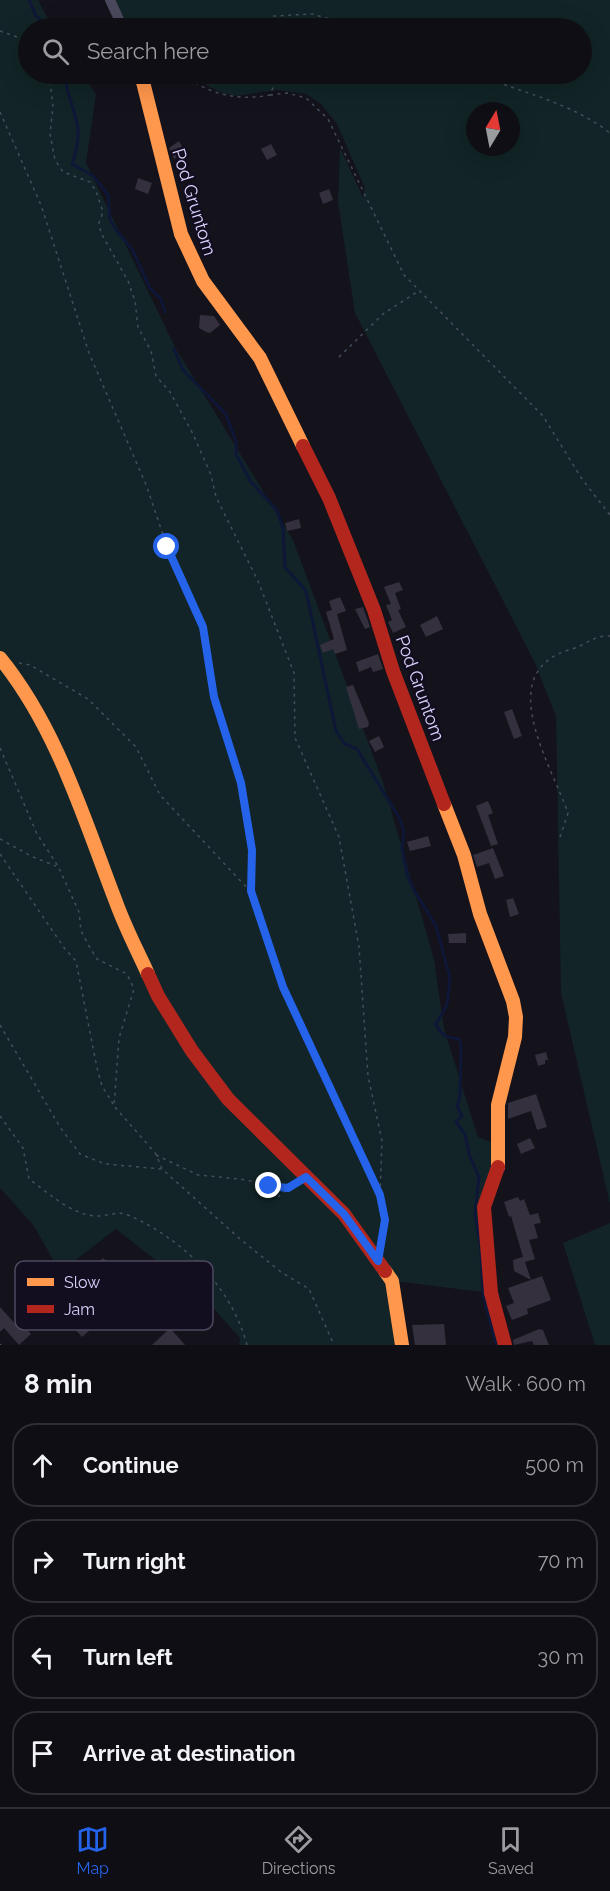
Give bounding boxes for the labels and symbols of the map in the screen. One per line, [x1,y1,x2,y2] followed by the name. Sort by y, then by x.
[466,102,520,156] north arrow
[168,146,221,258] street label: Pod Gruntom
[153,533,179,559] route start
[392,632,449,744] street label: Pod Gruntom
[255,1172,281,1198] route end
[15,1261,213,1330] legend
[64,1273,100,1292] text: Slow
[64,1300,95,1319] text: Jam

